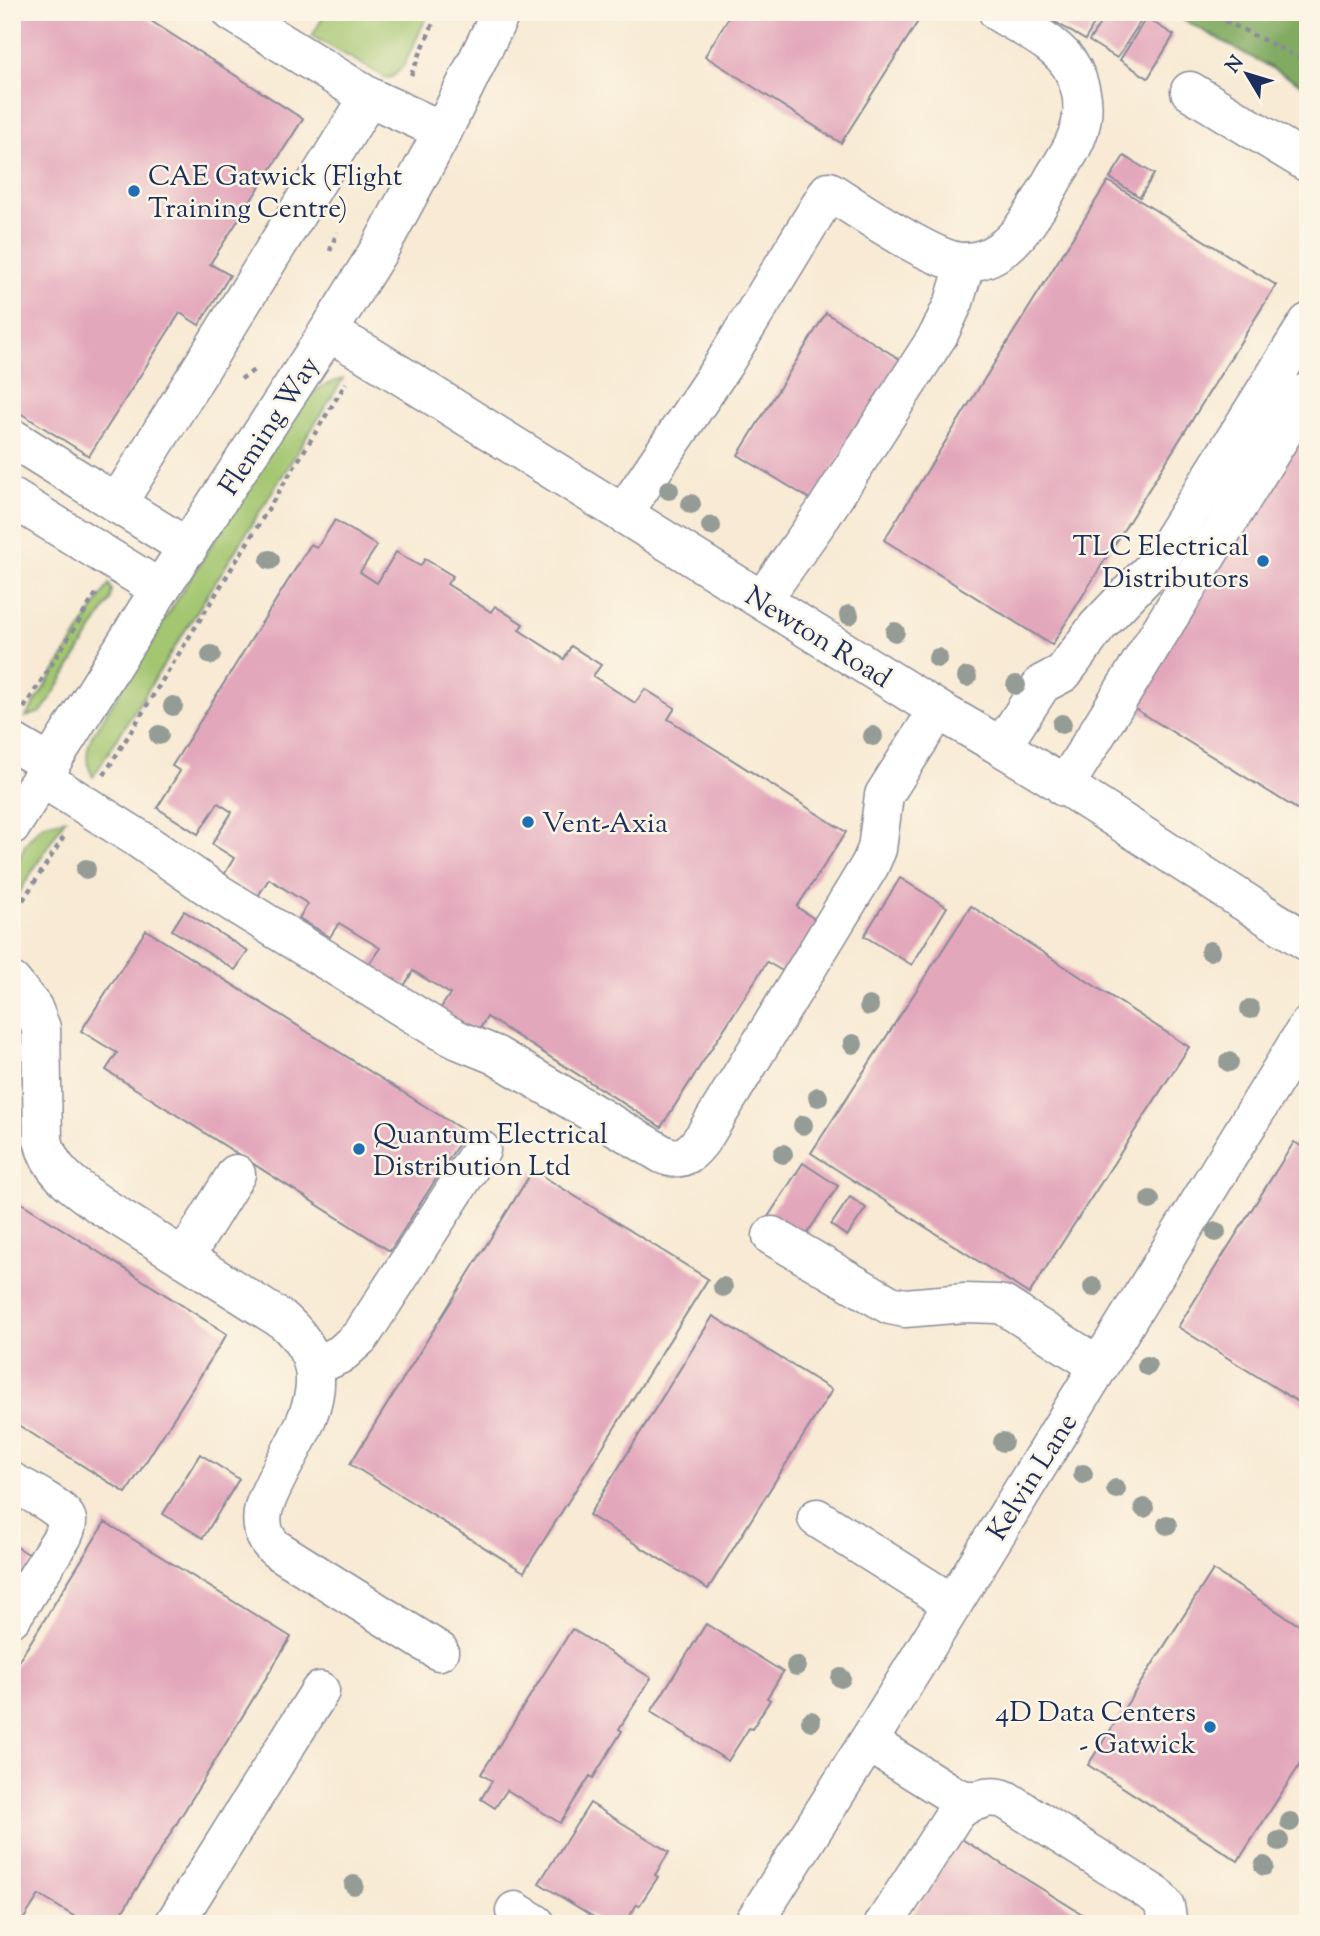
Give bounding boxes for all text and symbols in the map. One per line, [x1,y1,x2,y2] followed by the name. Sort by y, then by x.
[1212,38,1282,108] north arrow
[1220,51,1251,79] text: N
[148,158,403,230] place label: CAE Gatwick (Flight Training Centre)
[126,183,142,199] marker: CAE Gatwick (Flight Training Centre)
[210,349,331,504] street label: Fleming Way
[1073,528,1249,600] place label: TLC Electrical Distributors
[1255,553,1271,569] marker: TLC Electrical Distributors
[736,578,898,700] street label: Newton Road
[542,805,668,845] place label: Vent-Axia
[520,814,536,830] marker: Vent-Axia
[373,1116,608,1188] place label: Quantum Electrical Distribution Ltd
[351,1141,367,1157] marker: Quantum Electrical Distribution Ltd
[979,1406,1089,1549] street label: Kelvin Lane
[995,1694,1196,1766] place label: 4D Data Centers - Gatwick
[1202,1719,1218,1735] marker: 4D Data Centers - Gatwick

